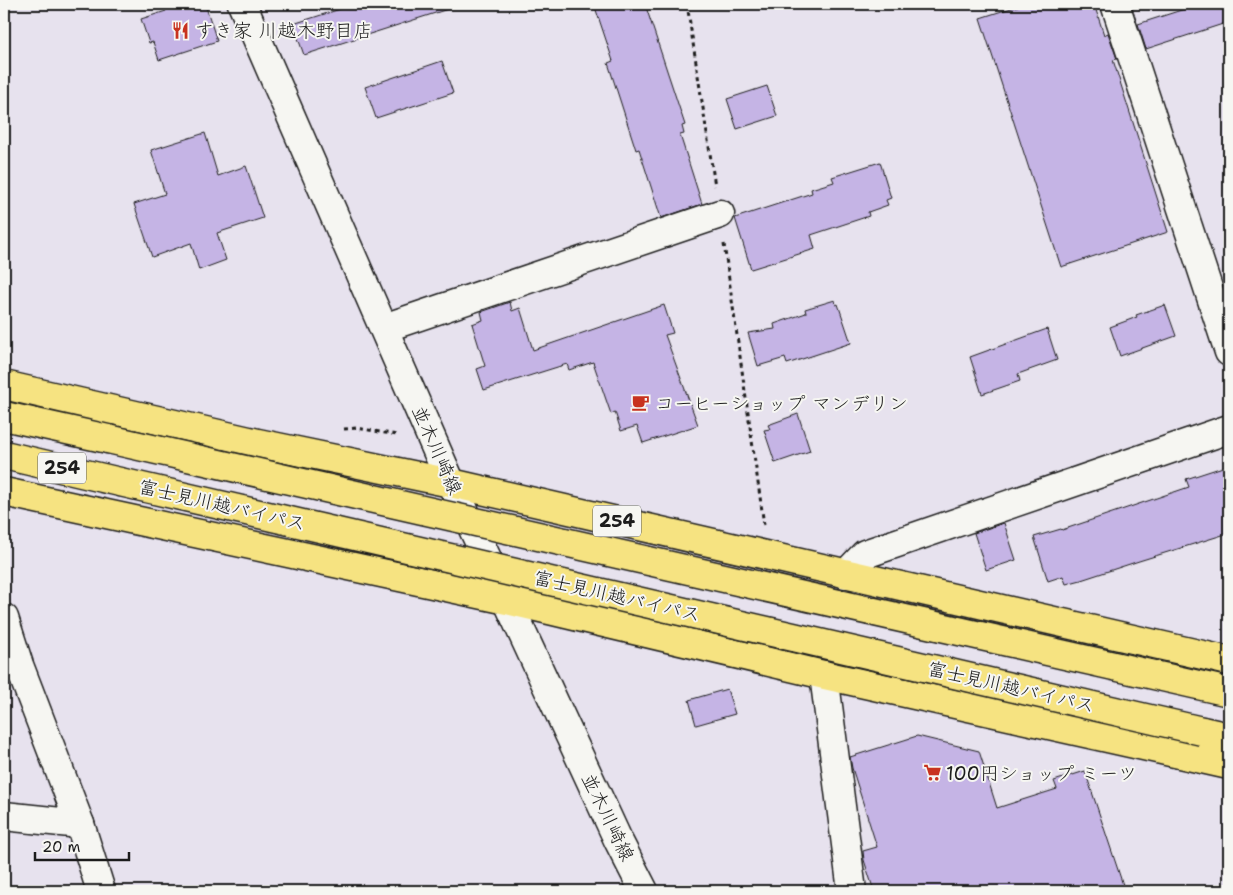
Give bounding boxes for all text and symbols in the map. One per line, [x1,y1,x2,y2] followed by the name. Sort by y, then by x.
[195,18,372,43] place label: すき家 川越木野目店
[171,20,191,40] restaurant icon: すき家 川越木野目店
[655,391,908,416] place label: コーヒーショップ マンデリン
[631,393,651,413] cafe icon: コーヒーショップ マンデリン
[406,402,468,498] street label: 並木川崎線
[38,452,86,483] road number: 254
[136,474,308,536] street label: 富士見川越バイパス
[593,506,641,536] road number: 254
[531,565,703,627] street label: 富士見川越バイパス
[925,656,1097,718] street label: 富士見川越バイパス
[946,761,1137,786] place label: 100円ショップ ミーツ
[922,763,942,783] supermarket icon: 100円ショップ ミーツ
[576,769,640,865] street label: 並木川崎線
[35,830,129,862] scale bar
[42,837,81,857] text: 20 m

